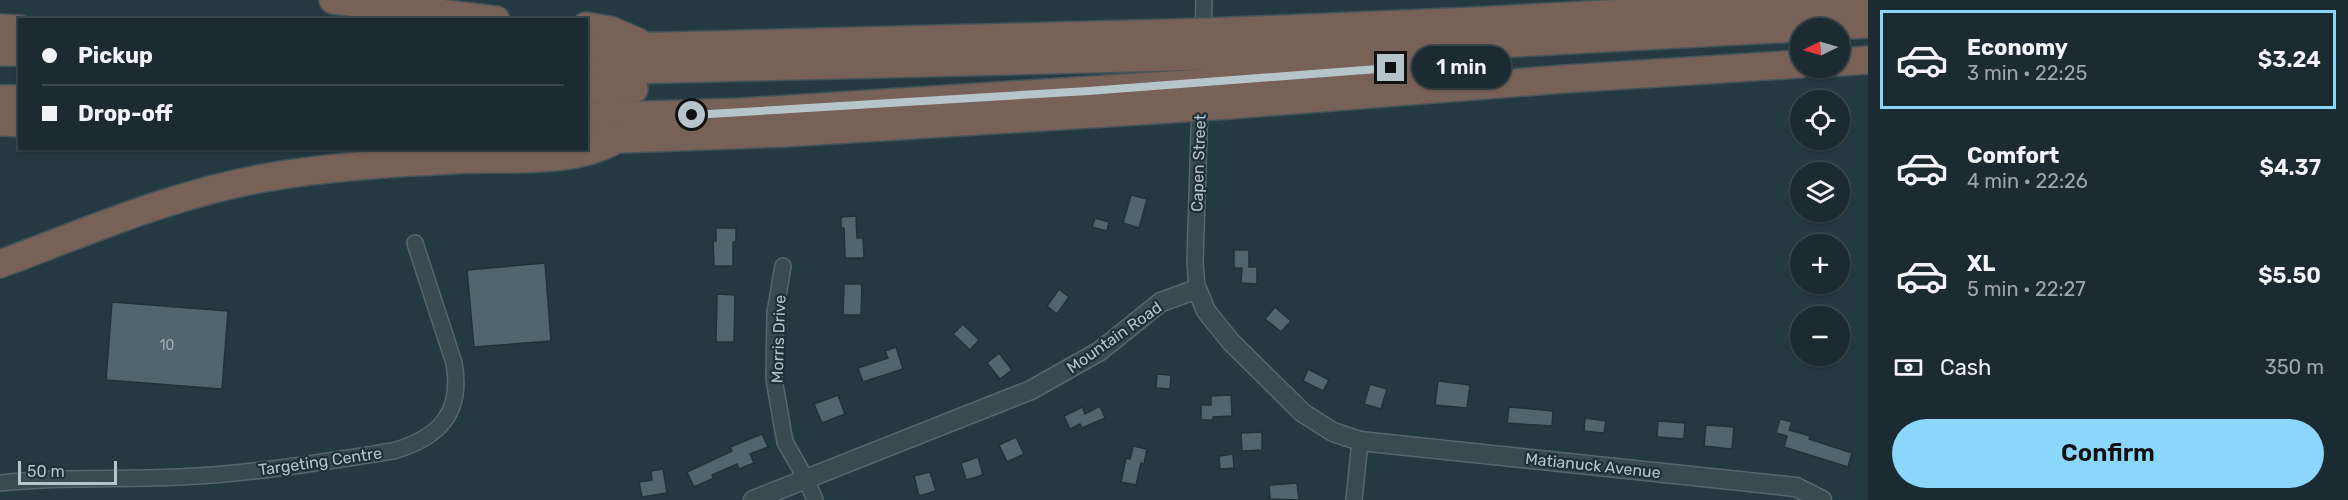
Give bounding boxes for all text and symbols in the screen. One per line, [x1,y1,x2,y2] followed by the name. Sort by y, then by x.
[1790,18,1850,78] north arrow
[1790,18,1850,366] map controls
[1895,33,1949,87] icon: car
[1967,34,2068,61] text: Economy
[78,42,153,69] text: Pickup
[2258,46,2321,73] text: $3.24
[1412,47,1511,89] callout: 1 min
[1377,54,1404,81] route end
[1436,55,1487,79] text: 1 min
[1967,61,2087,85] text: 3 min · 22:25
[1790,90,1850,150] button: locate
[78,100,173,127] text: Drop-off
[678,101,705,128] route start
[1187,114,1210,212] street label: Capen Street
[1895,141,1949,195] icon: car
[1967,142,2059,169] text: Comfort
[2260,154,2321,181] text: $4.37
[1790,162,1850,222] button: layers
[1967,169,2088,193] text: 4 min · 22:26
[1790,234,1850,294] button: +
[1895,249,1949,303] icon: car
[1967,250,1995,277] text: XL
[2258,262,2321,289] text: $5.50
[1967,277,2086,301] text: 5 min · 22:27
[767,294,790,384] street label: Morris Drive
[1063,298,1165,377] street label: Mountain Road
[1790,306,1850,366] button: −
[160,337,175,354] house number: 10
[1892,351,1925,384] icon: cash
[1940,354,1991,381] text: Cash
[2265,355,2324,379] text: 350 m
[1892,419,2324,488] button: Confirm
[257,443,383,480] street label: Targeting Centre
[1524,449,1662,482] street label: Matianuck Avenue
[18,458,117,486] scale bar
[27,462,65,481] text: 50 m

